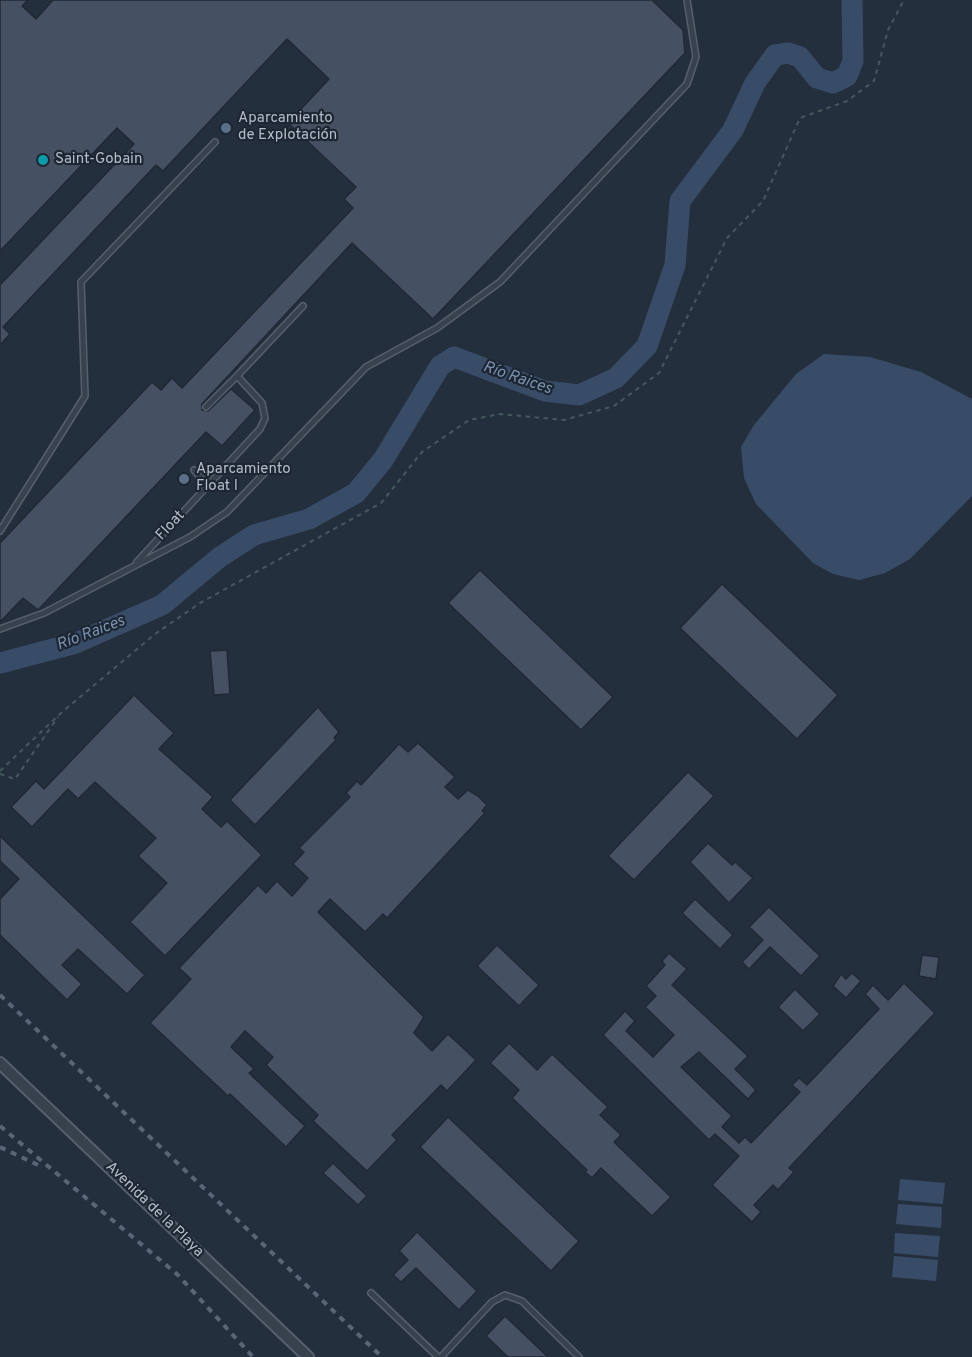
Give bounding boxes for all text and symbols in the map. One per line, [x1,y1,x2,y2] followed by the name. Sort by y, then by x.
[238,110,337,145] place label: Aparcamiento de Explotación
[219,121,233,135] marker: Aparcamiento de Explotación
[55,151,142,169] place label: Saint-Gobain
[36,153,50,167] marker: Saint-Gobain
[480,358,554,400] water label: Río Raices
[196,461,291,496] place label: Aparcamiento Float I
[177,472,191,486] marker: Aparcamiento Float I
[153,507,189,545] street label: Float
[54,612,128,656] water label: Río Raices
[101,1159,207,1261] street label: Avenida de la Playa

